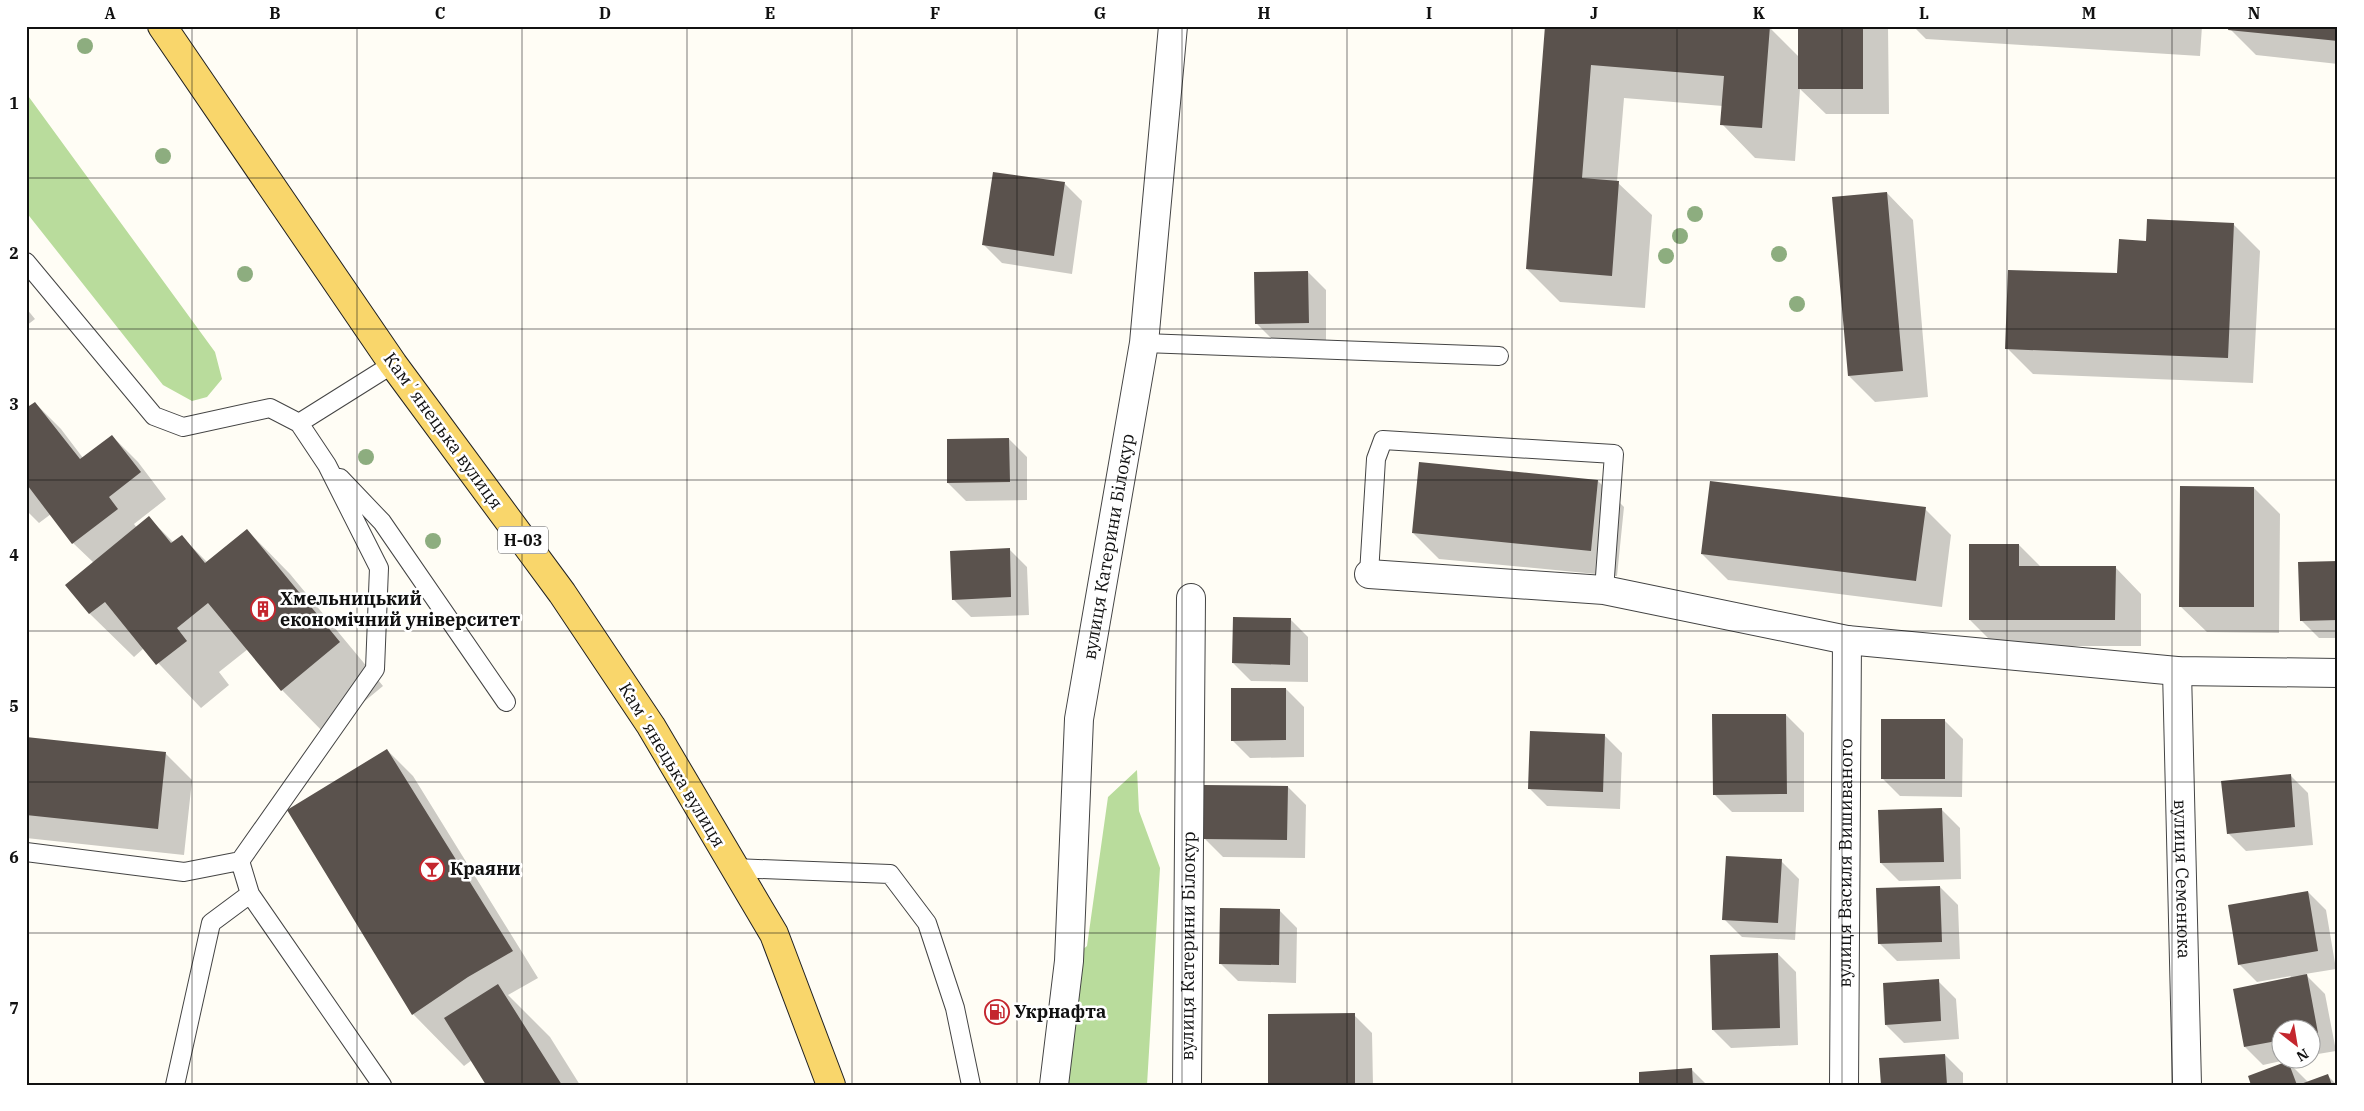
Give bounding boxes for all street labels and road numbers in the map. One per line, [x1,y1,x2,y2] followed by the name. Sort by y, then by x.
[379,348,508,514] street label: Камʼянецька вулиця
[1077,432,1139,661] street label: вулиця Катерини Білокур
[498,526,548,554] road number: Н-03
[614,678,731,851] street label: Камʼянецька вулиця
[1833,738,1857,988] street label: вулиця Василя Вишиваного
[2169,799,2196,959] street label: вулиця Семенюка
[1175,831,1200,1061] street label: вулиця Катерини Білокур

